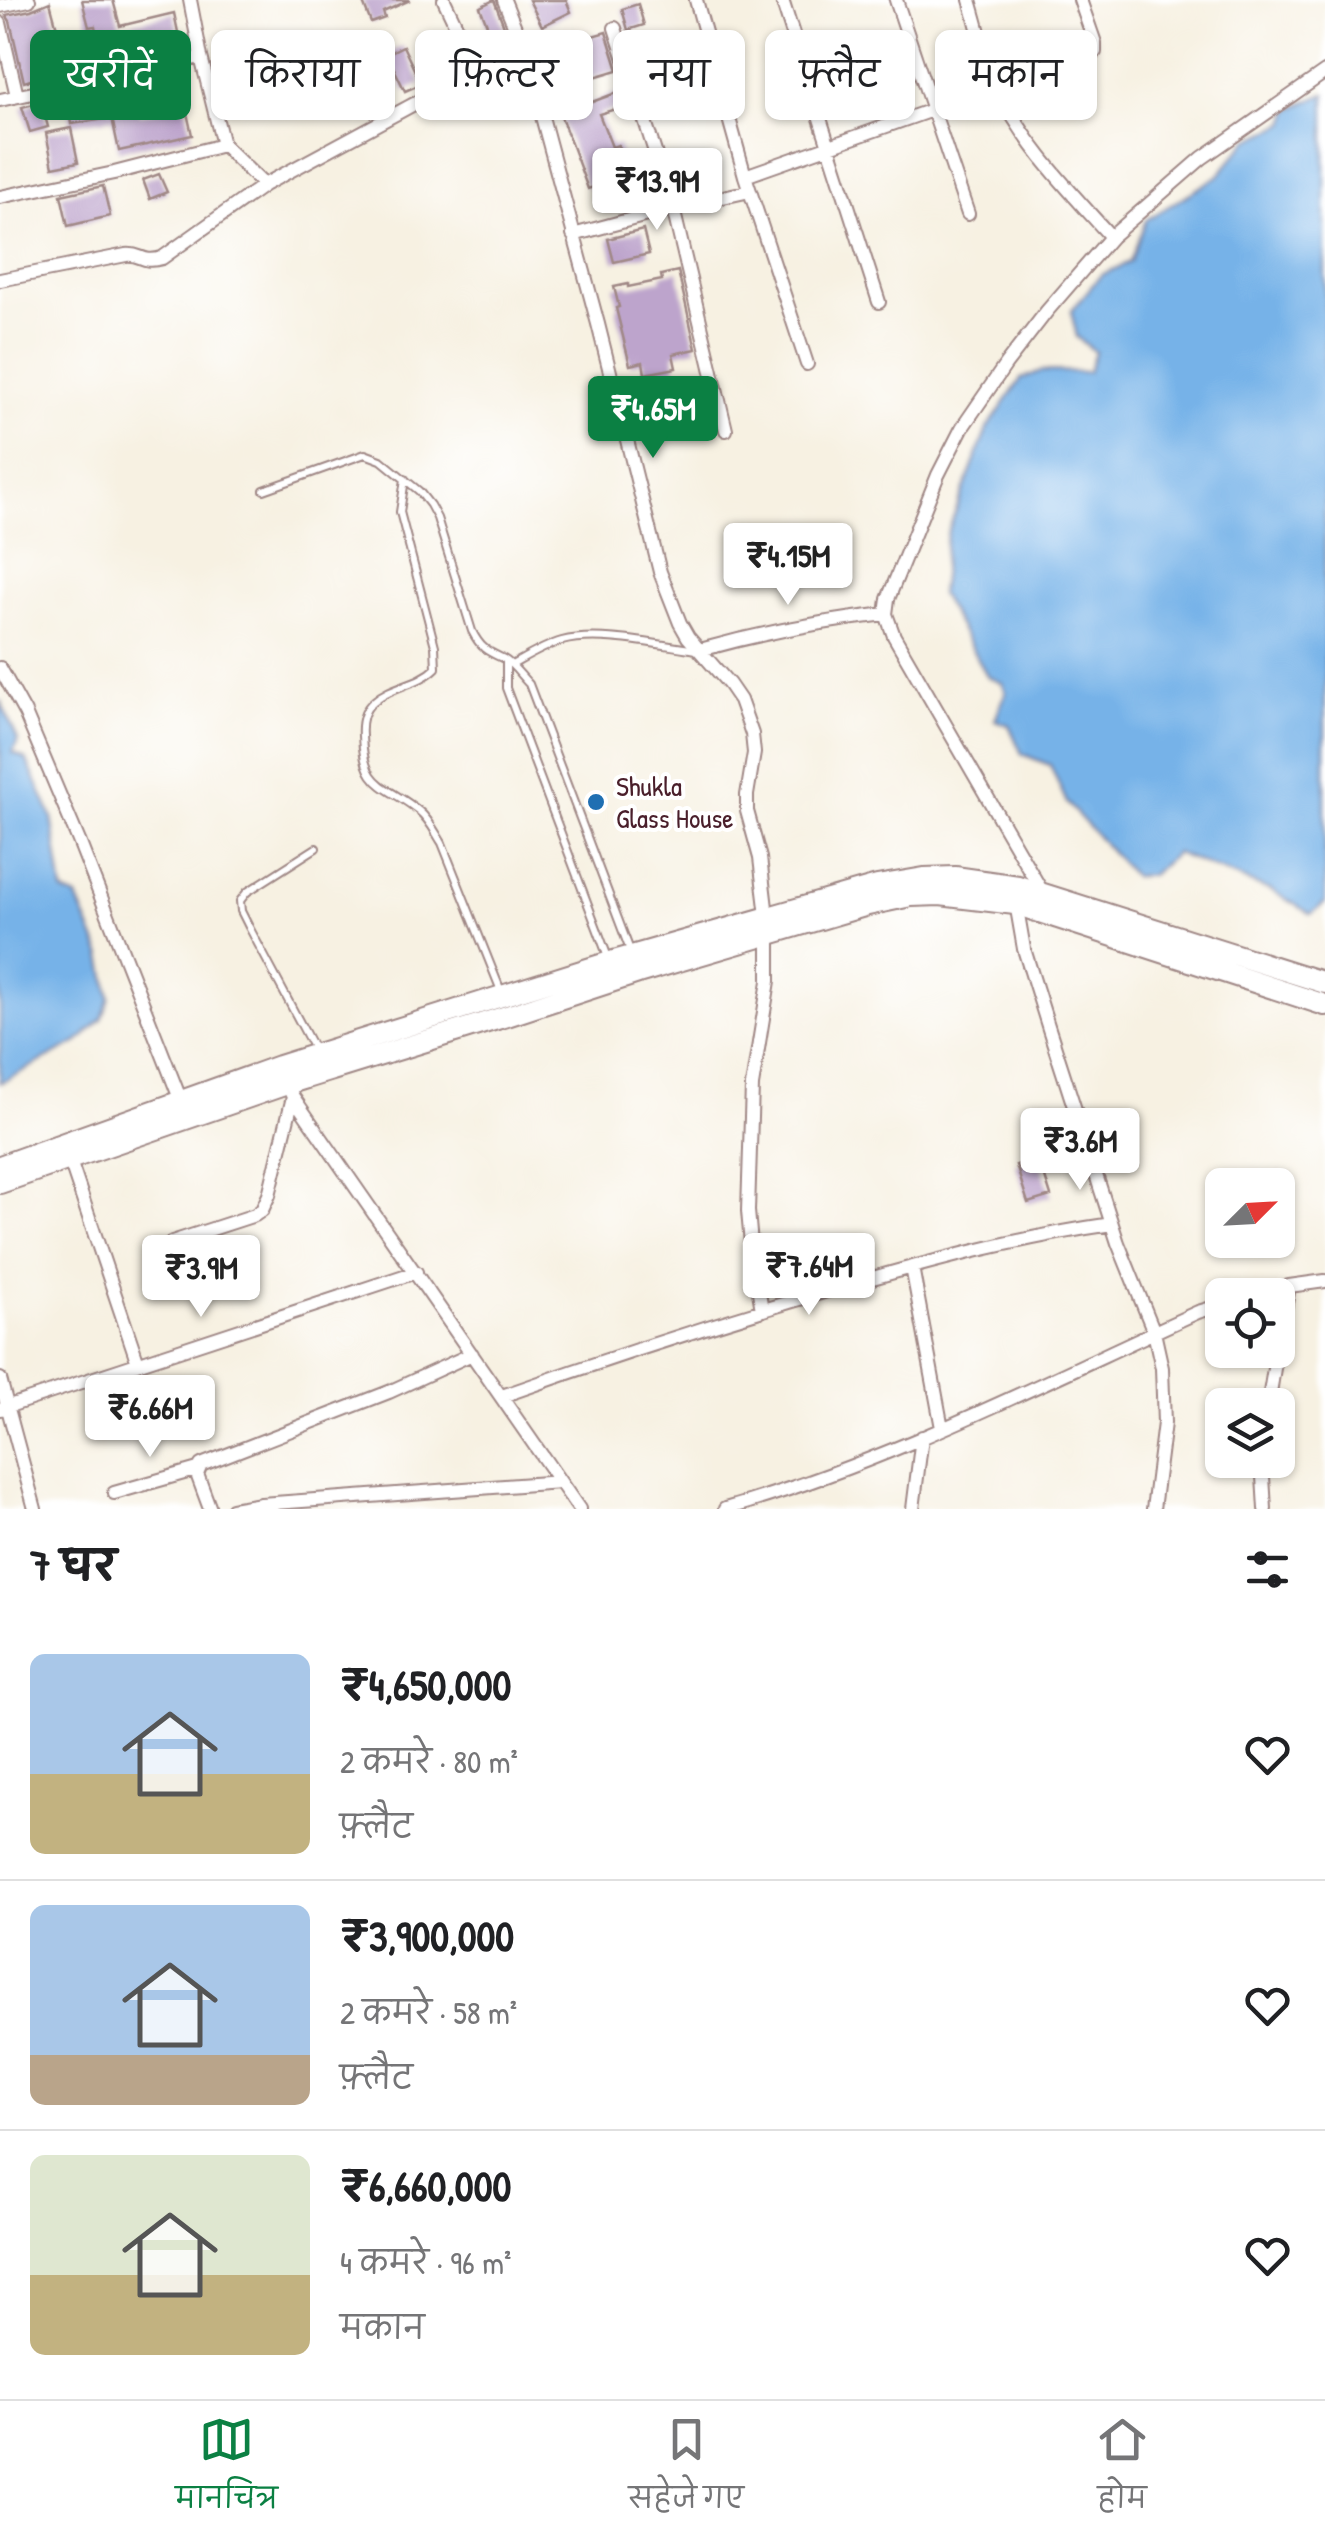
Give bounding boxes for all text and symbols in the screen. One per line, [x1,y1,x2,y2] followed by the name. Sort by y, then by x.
[30,30,191,120] chip: खरीदें
[211,30,395,120] chip: किराया
[415,30,593,120] chip: फ़िल्टर
[613,30,745,120] chip: नया
[765,30,915,120] chip: फ़्लैट
[935,30,1097,120] chip: मकान
[576,148,738,233] pin: ₹13.9M
[614,159,700,202] text: ₹13.9M
[572,376,734,461] pin: ₹4.65M
[610,387,696,430] text: ₹4.65M
[707,523,869,608] pin: ₹4.15M
[746,534,831,577] text: ₹4.15M
[616,767,733,837] place label: Shukla Glass House
[585,791,607,813] marker: Shukla Glass House
[1010,1108,1150,1193] pin: ₹3.6M
[1043,1119,1117,1162] text: ₹3.6M
[1205,1168,1295,1258] north arrow
[1205,1168,1295,1478] map controls
[728,1233,890,1318] pin: ₹7.64M
[131,1235,271,1320] pin: ₹3.9M
[765,1244,853,1287] text: ₹7.64M
[164,1246,238,1289] text: ₹3.9M
[1205,1278,1295,1368] button: locate
[69,1375,231,1460] pin: ₹6.66M
[107,1386,193,1429] text: ₹6.66M
[1205,1388,1295,1478] button: layers
[30,1536,116,1593] text: 7 घर
[1240,1542,1295,1597] icon: filters
[340,1656,511,1713] text: ₹4,650,000
[110,1694,230,1814] icon: home
[1240,1727,1295,1782] icon: heart
[340,1740,518,1783] text: 2 कमरे · 80 m²
[340,1805,413,1848] text: फ़्लैट
[340,1907,514,1964] text: ₹3,900,000
[110,1945,230,2065] icon: home
[1240,1978,1295,2033] icon: heart
[340,1991,517,2034] text: 2 कमरे · 58 m²
[340,2056,413,2099] text: फ़्लैट
[340,2157,511,2214] text: ₹6,660,000
[110,2195,230,2315] icon: home
[1240,2228,1295,2283] icon: heart
[340,2241,511,2284] text: 4 कमरे · 96 m²
[340,2306,425,2349] text: मकान
[175,2412,278,2529] tab: मानचित्र
[629,2412,744,2529] tab: सहेजे गए
[1095,2412,1150,2529] tab: होम

